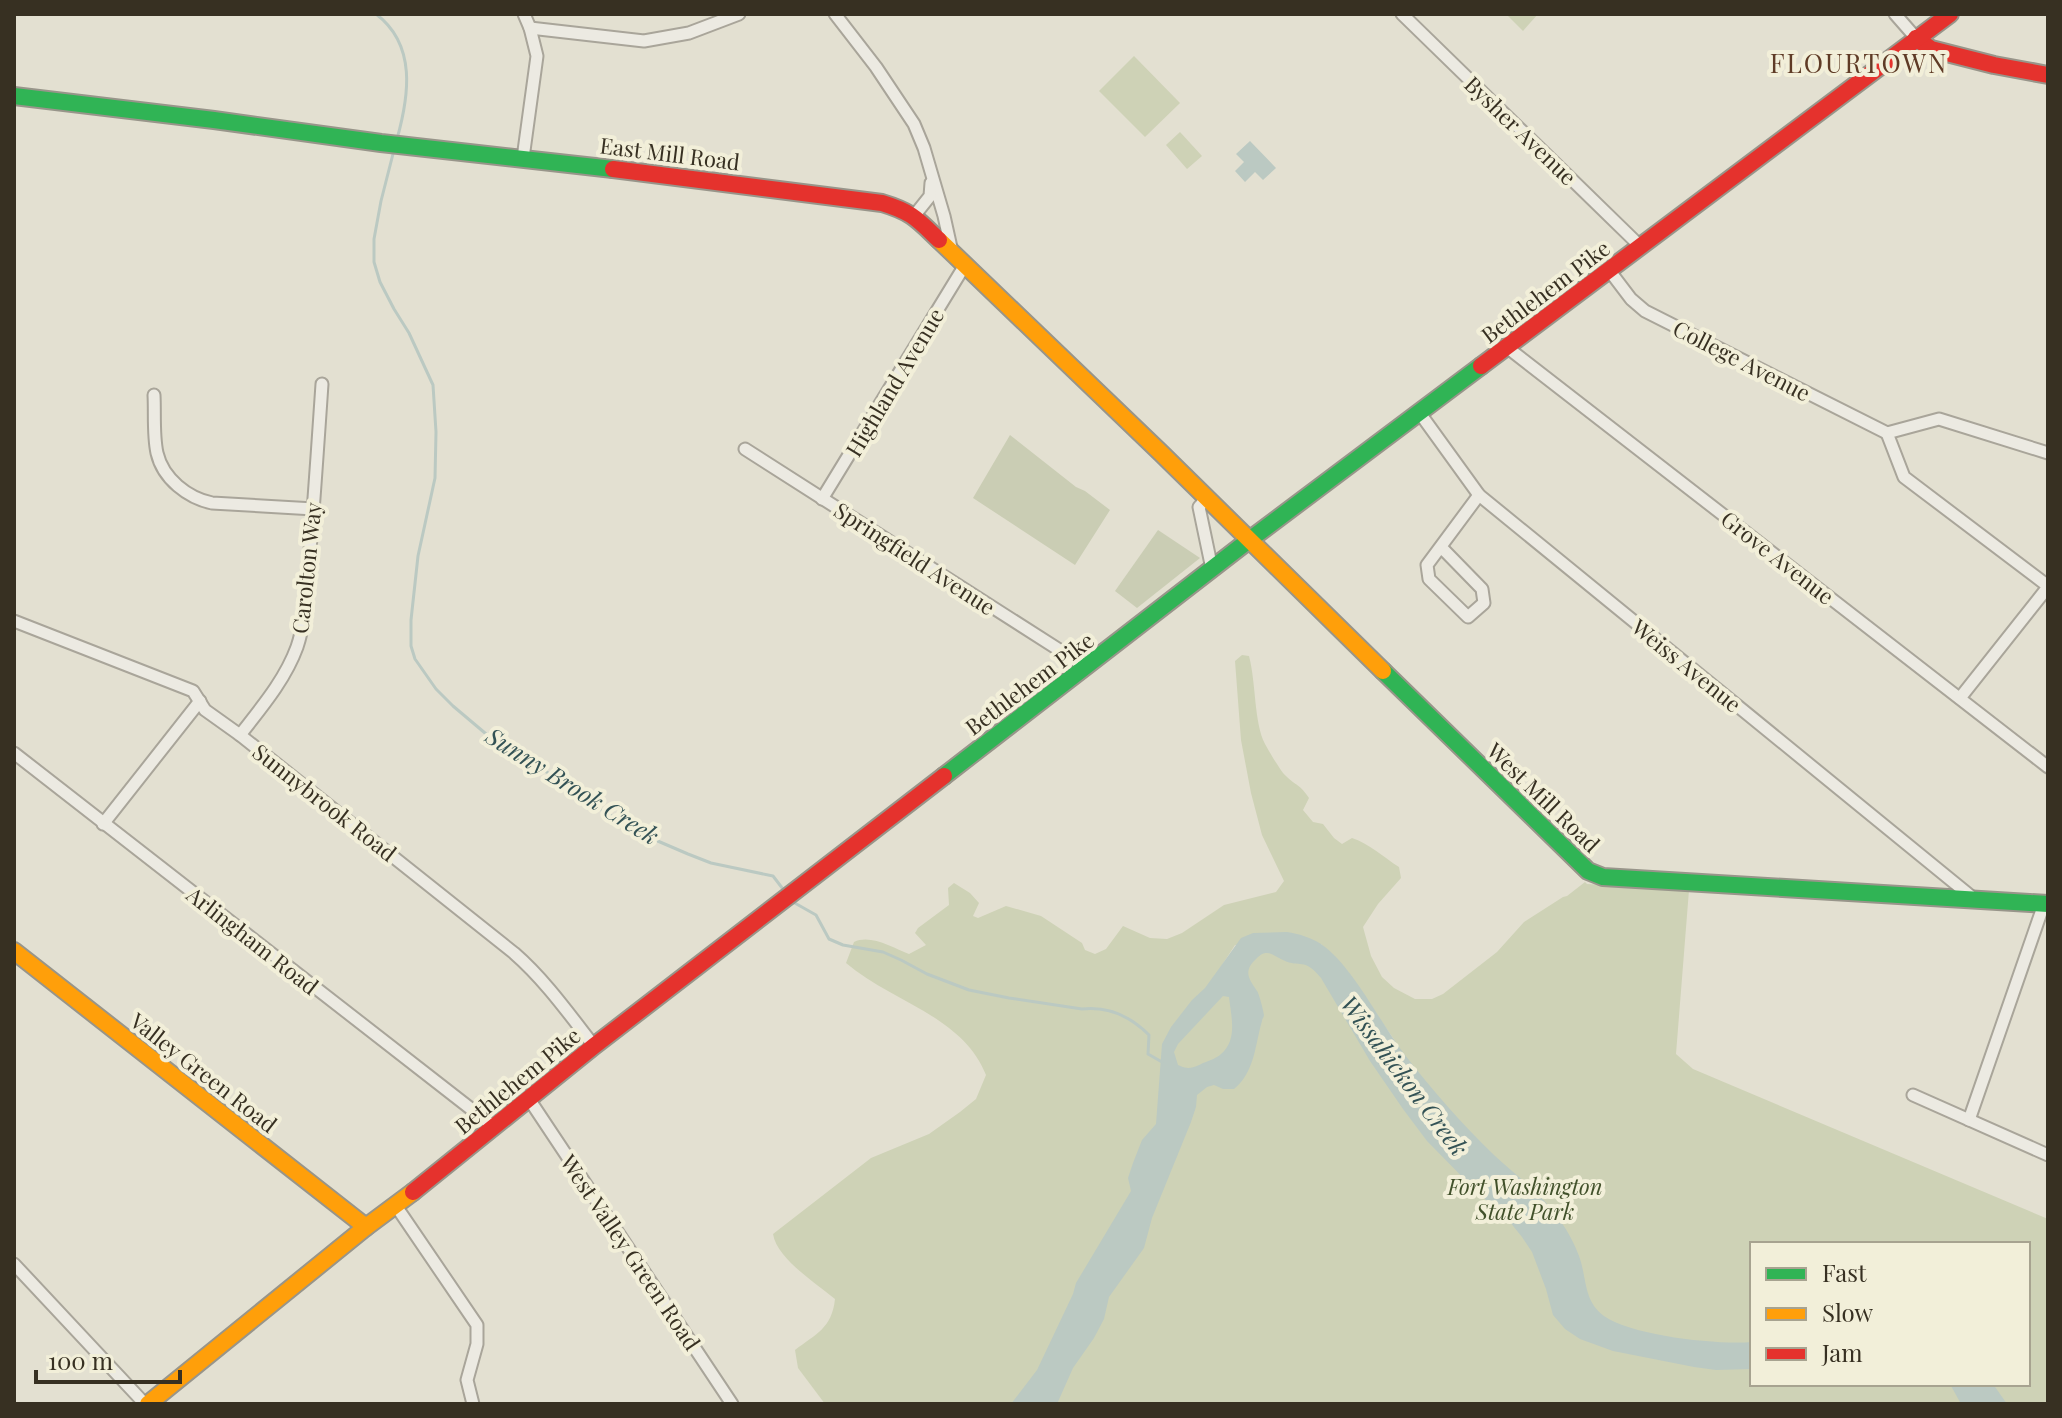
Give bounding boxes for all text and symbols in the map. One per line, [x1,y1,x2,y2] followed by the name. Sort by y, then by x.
[1770,45,1948,80] district label: FLOURTOWN
[1458,69,1584,191] street label: Bysher Avenue
[598,130,742,176] street label: East Mill Road
[1475,233,1615,349] street label: Bethlehem Pike
[838,302,950,462] street label: Highland Avenue
[1668,313,1816,407] street label: College Avenue
[829,495,1001,621] street label: Springfield Avenue
[284,501,328,635] street label: Carolton Way
[1715,503,1841,611] street label: Grove Avenue
[1625,611,1748,718] street label: Weiss Avenue
[959,625,1099,741] street label: Bethlehem Pike
[480,718,665,851] water label: Sunny Brook Creek
[1480,735,1607,859] street label: West Mill Road
[247,736,403,868] street label: Sunnybrook Road
[180,878,325,1001] street label: Arlingham Road
[1334,988,1476,1162] water label: Wissahickon Creek
[124,1005,284,1139] street label: Valley Green Road
[448,1020,586,1140] street label: Bethlehem Pike
[554,1147,708,1356] street label: West Valley Green Road
[1446,1171,1603,1226] park label: Fort Washington State Park
[1750,1242,2030,1386] legend
[1822,1256,1867,1288] text: Fast
[1822,1296,1874,1328] text: Slow
[36,1334,180,1384] scale bar
[1821,1336,1863,1368] text: Jam
[48,1344,113,1376] text: 100 m

